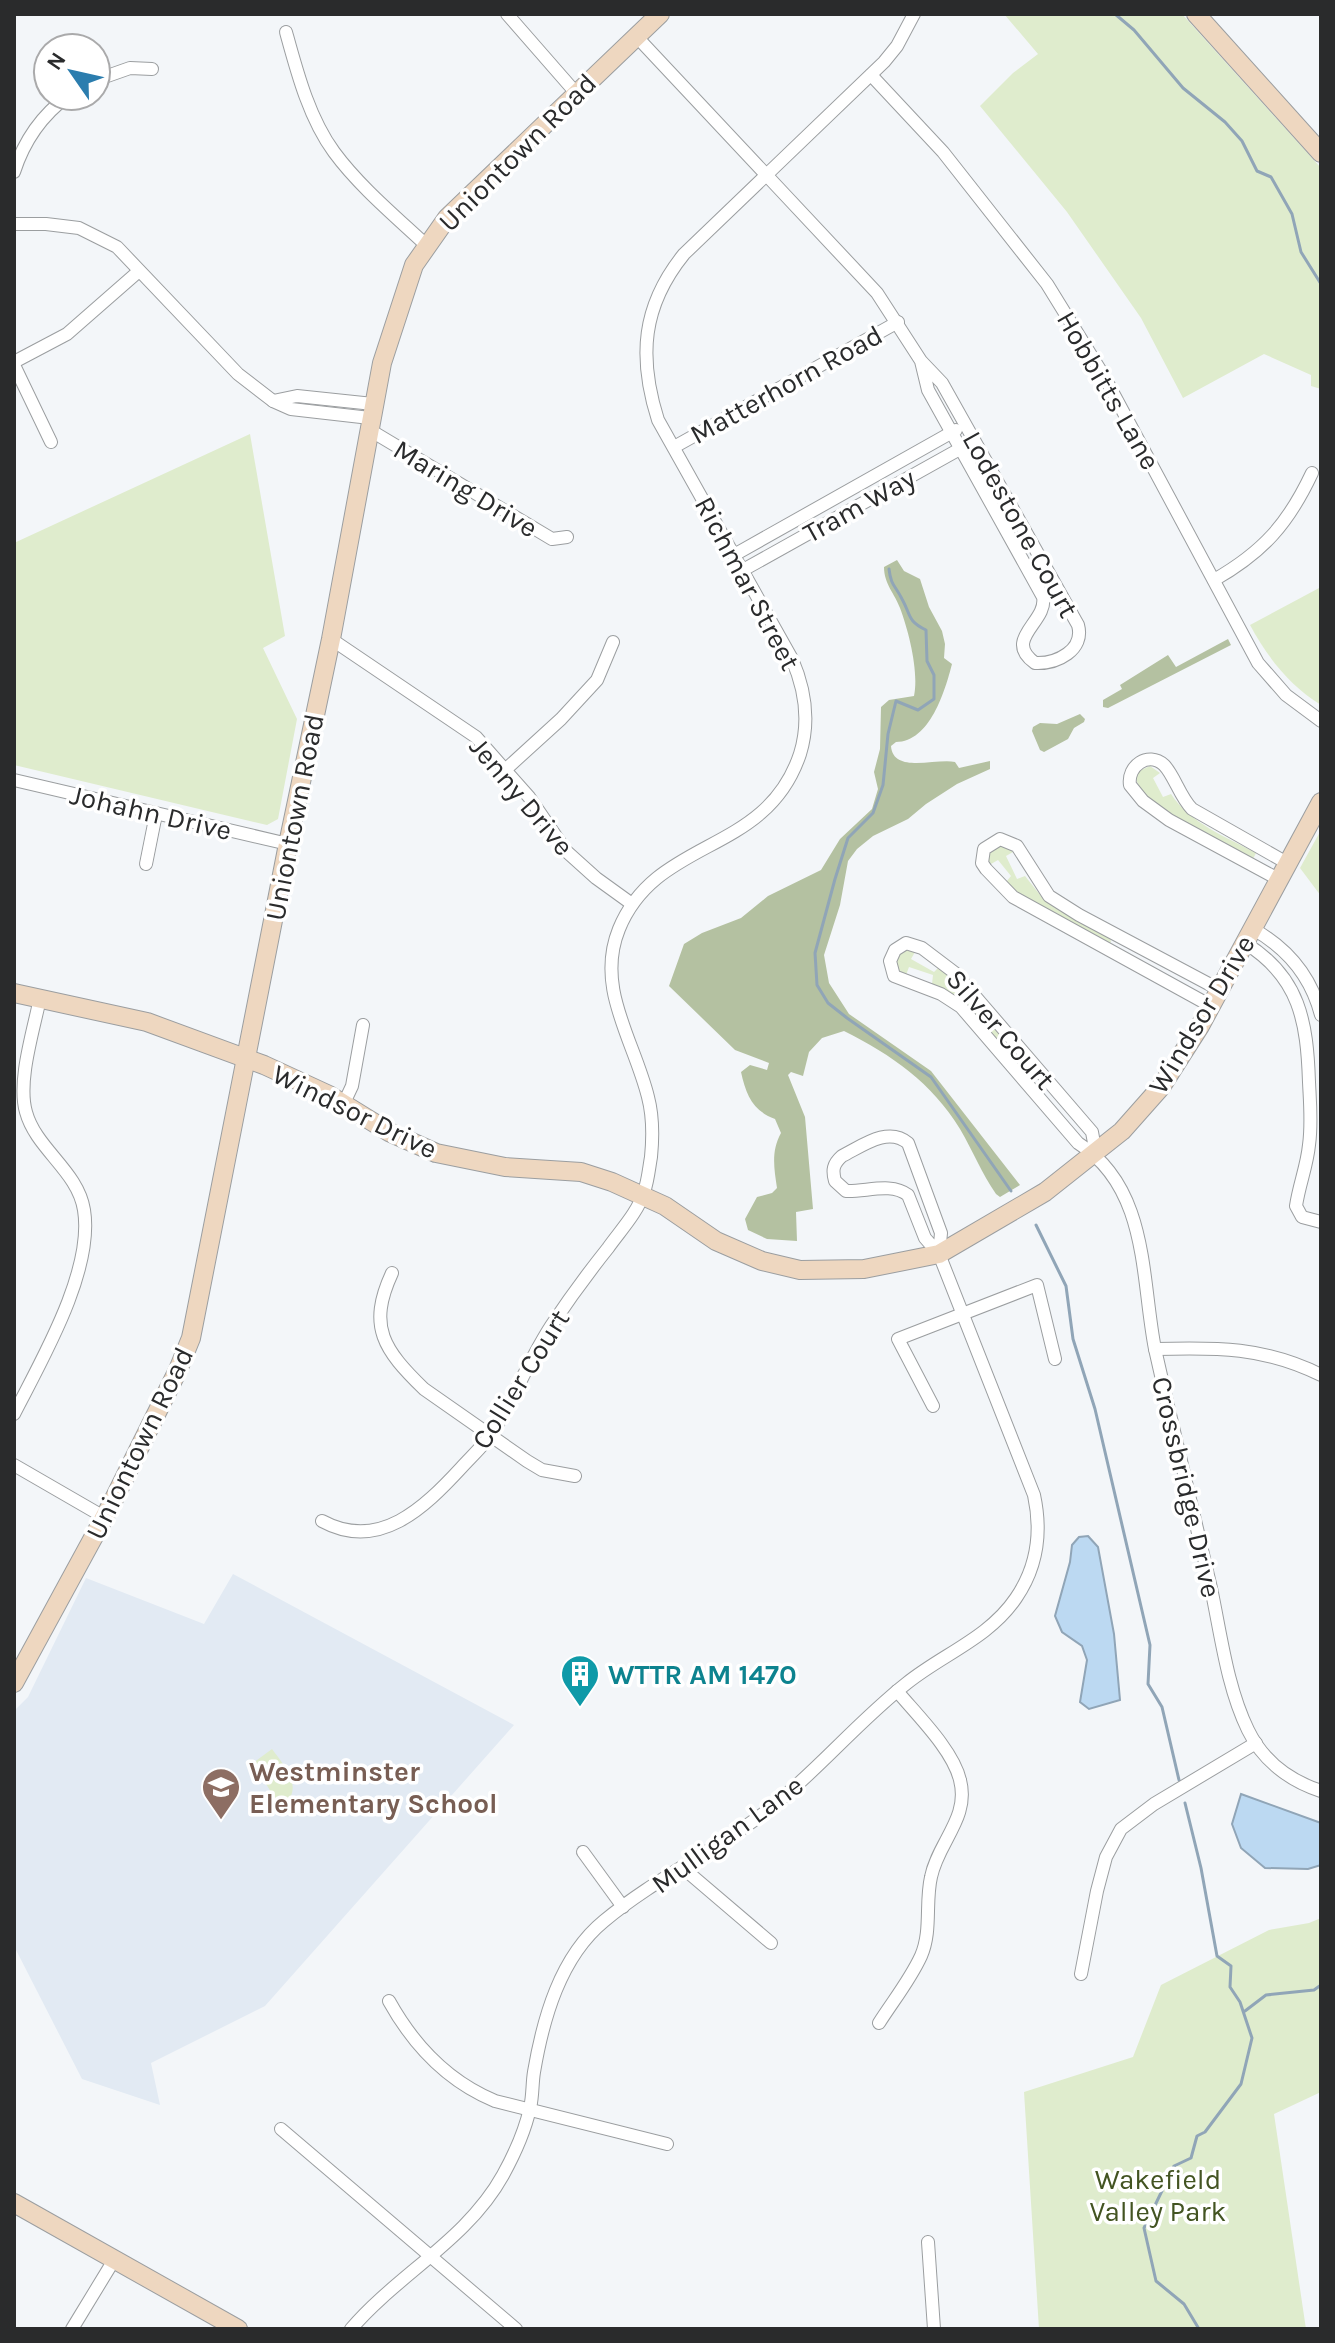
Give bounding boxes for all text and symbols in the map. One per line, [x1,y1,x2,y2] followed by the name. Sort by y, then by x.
[32,32,112,112] north arrow
[41,48,71,75] text: N
[431,66,603,238] street label: Uniontown Road
[1050,305,1167,475] street label: Hobbitts Lane
[684,318,888,451] street label: Matterhorn Road
[956,425,1085,623] street label: Lodestone Court
[388,432,544,544] street label: Maring Drive
[797,461,921,550] street label: Tram Way
[688,491,807,676] street label: Richmar Street
[258,711,331,923] street label: Uniontown Road
[463,730,581,862] street label: Jenny Drive
[67,778,235,847] street label: Johahn Drive
[1141,929,1262,1099] street label: Windsor Drive
[939,963,1062,1096] street label: Silver Court
[267,1057,442,1166] street label: Windsor Drive
[465,1304,576,1455] street label: Collier Court
[79,1342,200,1545] street label: Uniontown Road
[1145,1373,1228,1601] street label: Crossbridge Drive
[559,1653,601,1708] building icon: WTTR AM 1470
[608,1658,797,1691] place label: WTTR AM 1470
[249,1755,498,1820] place label: Westminster Elementary School
[200,1766,242,1821] school or university icon: Westminster Elementary School
[645,1768,810,1900] street label: Mulligan Lane
[1090,2163,1226,2228] park label: Wakefield Valley Park

